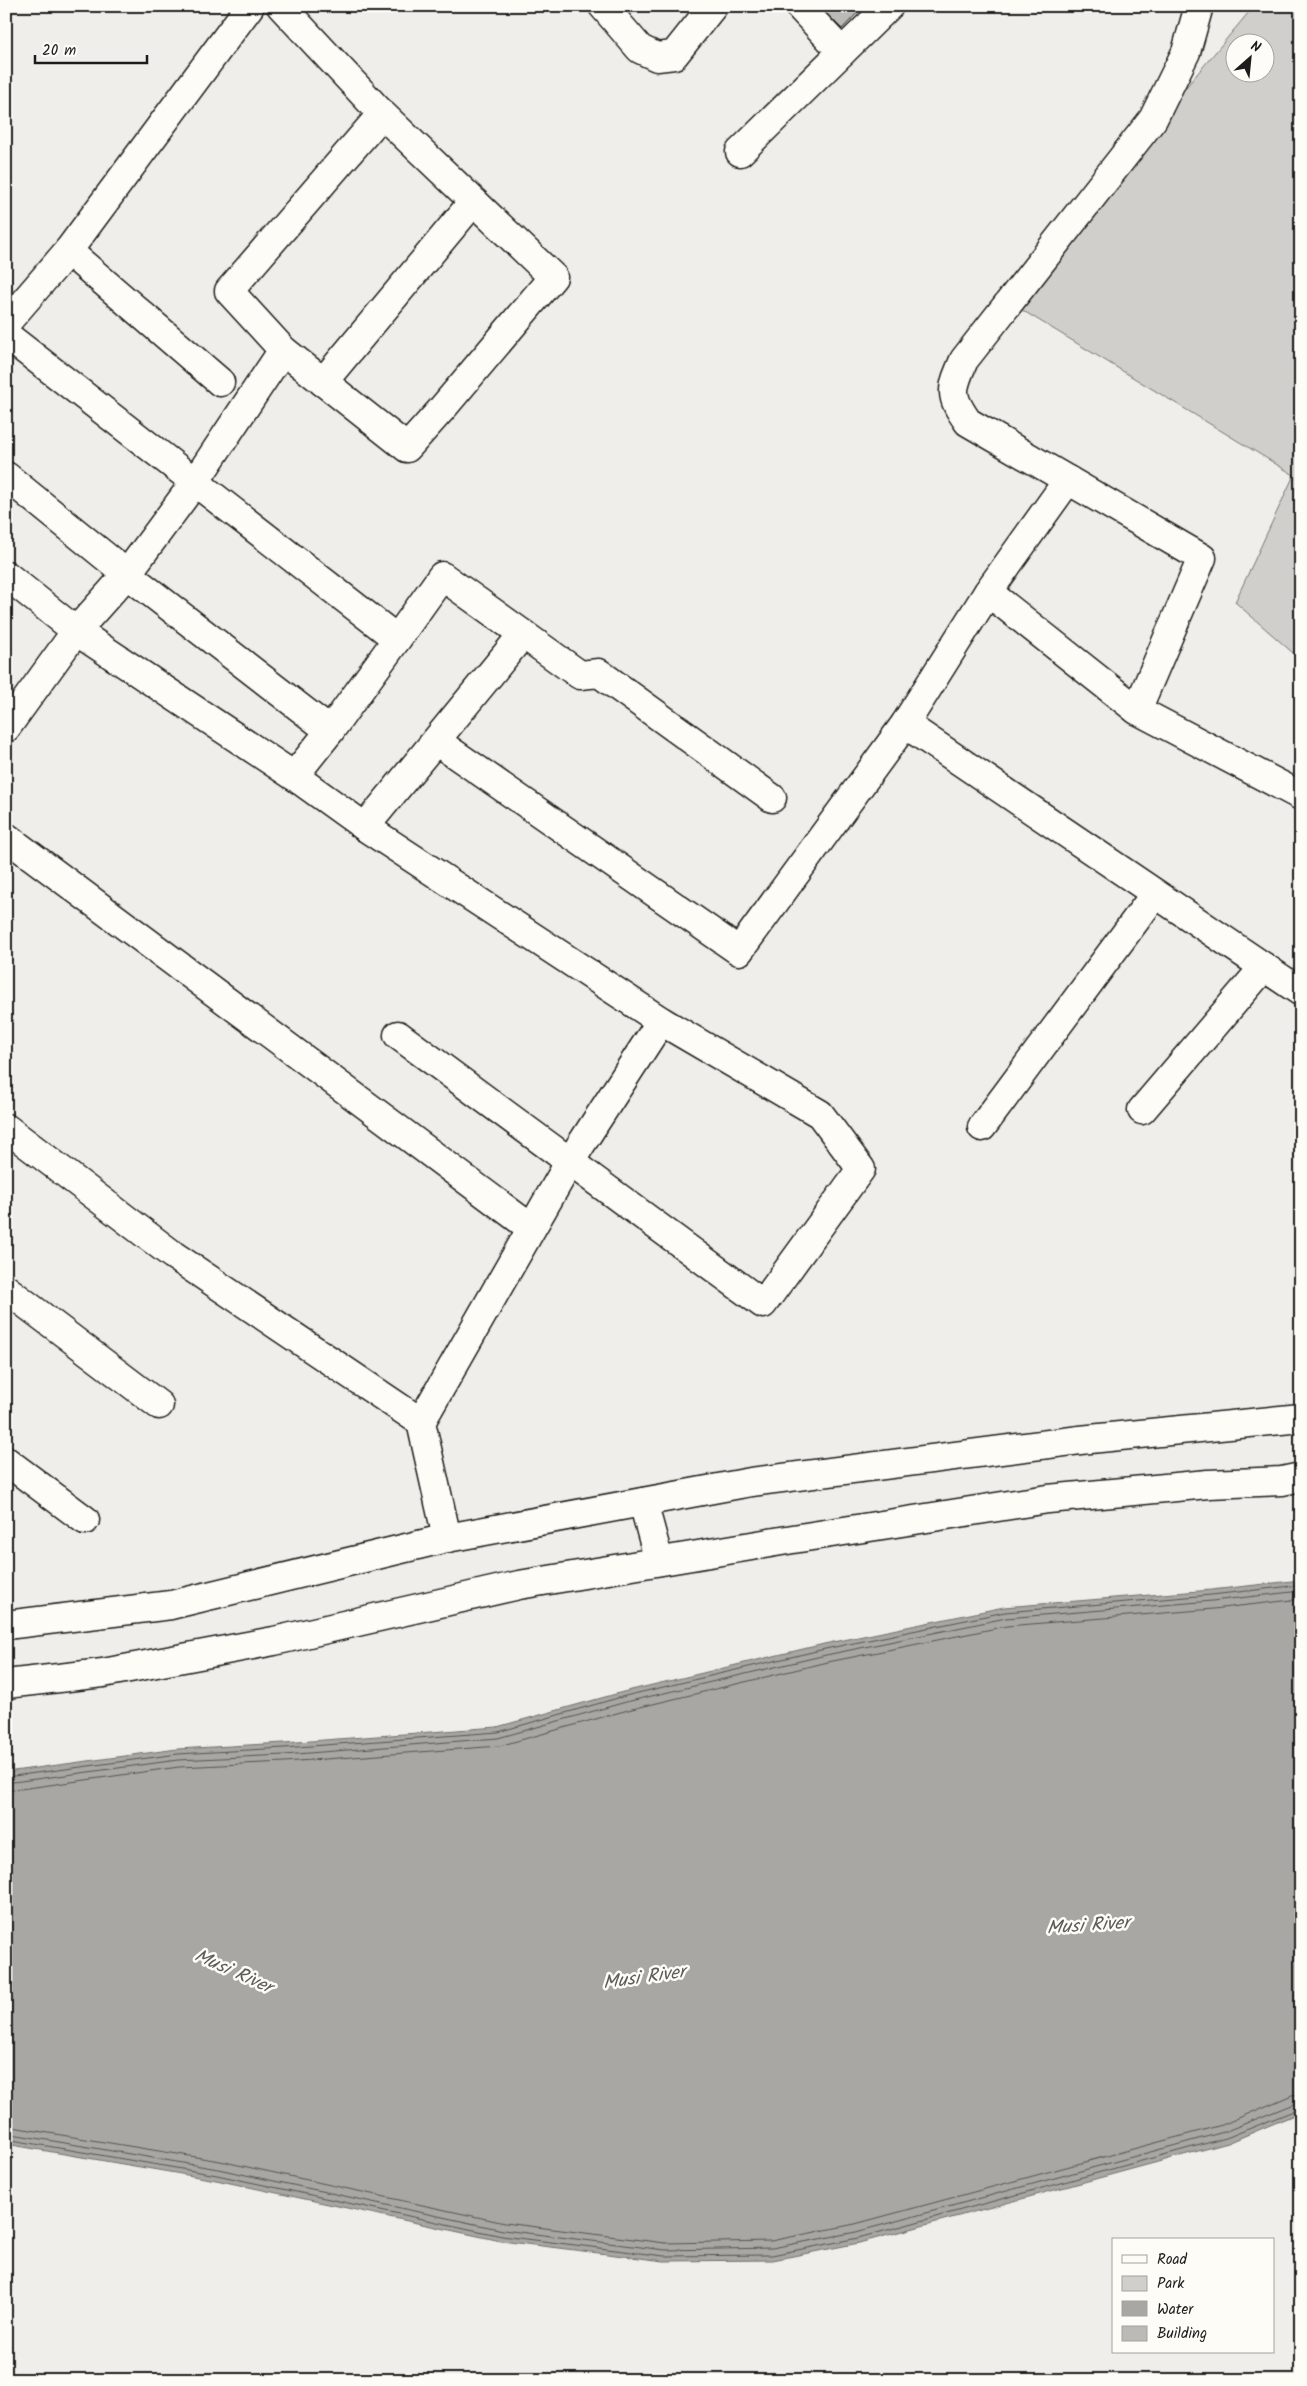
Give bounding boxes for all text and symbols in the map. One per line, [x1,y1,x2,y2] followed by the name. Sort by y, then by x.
[35,32,148,64] scale bar
[1224,32,1274,82] north arrow
[1247,35,1265,59] text: N
[42,39,76,63] text: 20 m
[1046,1908,1134,1944] water label: Musi River
[189,1941,280,2004] water label: Musi River
[601,1957,691,1999] water label: Musi River
[1112,2238,1274,2354] legend
[1157,2248,1188,2272] text: Road
[1157,2272,1185,2296] text: Park
[1157,2298,1194,2322] text: Water
[1157,2322,1207,2346] text: Building

